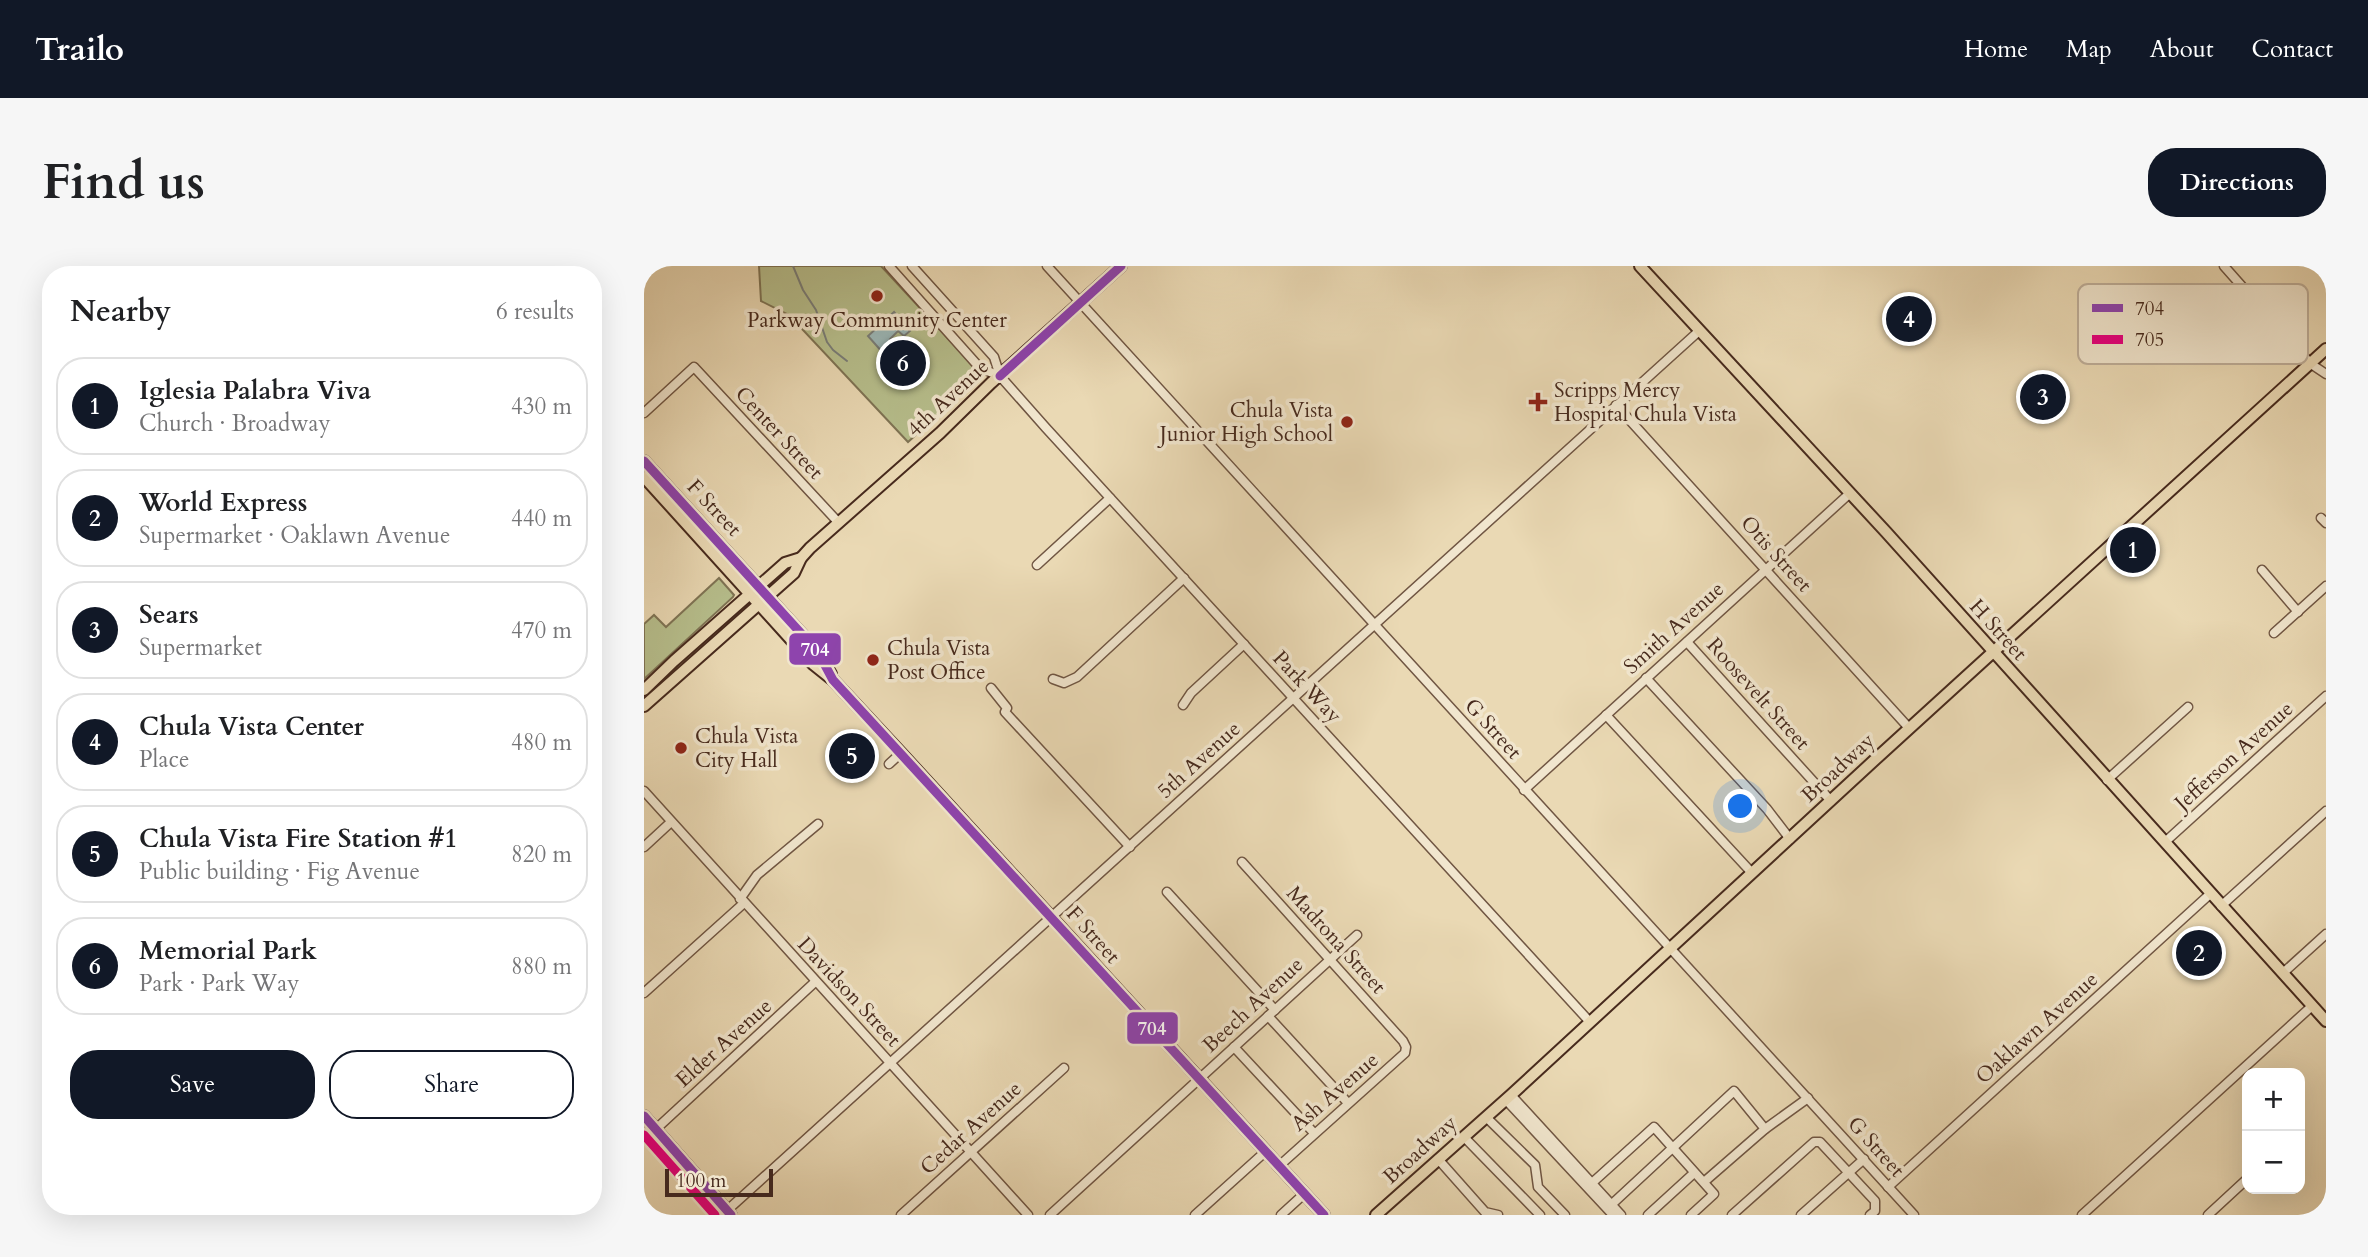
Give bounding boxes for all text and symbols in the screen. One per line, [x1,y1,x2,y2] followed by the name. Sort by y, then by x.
[35,27,124,72] text: Trailo
[1964,33,2028,66] text: Home
[2066,33,2112,66] text: Map
[2150,33,2214,66] text: About
[2252,33,2333,66] text: Contact
[2148,148,2326,217] button: Directions
[42,149,205,216] text: Find us
[2078,284,2308,364] legend
[869,288,885,304] marker: Parkway Community Center
[70,291,171,332] text: Nearby
[1886,293,1932,345] pin: 4
[496,296,574,327] text: 6 results
[2135,296,2164,322] text: 704
[747,306,1007,335] place label: Parkway Community Center
[2135,327,2164,353] text: 705
[880,337,926,389] pin: 6
[901,352,995,444] street label: 4th Avenue
[2020,371,2066,423] pin: 3
[139,373,371,408] text: Iglesia Palabra Viva
[1554,376,1737,429] place label: Scripps Mercy Hospital Chula Vista
[728,380,830,486] street label: Center Street
[89,391,101,422] text: 1
[511,391,572,422] text: 430 m
[1528,392,1548,412] marker: Scripps Mercy Hospital Chula Vista
[1157,396,1333,449] place label: Chula Vista Junior High School
[139,408,331,439] text: Church · Broadway
[1339,414,1355,430] marker: Chula Vista Junior High School
[680,473,748,543] street label: F Street
[139,485,307,520] text: World Express
[89,503,101,534] text: 2
[511,503,572,534] text: 440 m
[1734,509,1818,599] street label: Otis Street
[139,520,450,551] text: Supermarket · Oaklawn Avenue
[2110,524,2156,576] pin: 1
[1617,575,1731,681] street label: Smith Avenue
[1963,593,2034,667] street label: H Street
[139,597,199,632] text: Sears
[89,615,101,646] text: 3
[511,615,572,646] text: 470 m
[1700,631,1817,757] street label: Roosevelt Street
[139,632,262,663] text: Supermarket
[788,632,842,666] line badge: 704
[887,634,990,687] place label: Chula Vista Post Office
[800,637,830,663] text: 704
[1266,644,1348,730] street label: Park Way
[865,652,881,668] marker: Chula Vista Post Office
[1458,692,1528,766] street label: G Street
[2166,695,2300,819] street label: Jefferson Avenue
[139,709,364,744] text: Chula Vista Center
[1151,715,1247,805] street label: 5th Avenue
[695,722,798,775] place label: Chula Vista City Hall
[89,727,101,758] text: 4
[511,727,572,758] text: 480 m
[1795,727,1881,809] street label: Broadway
[829,730,875,782] pin: 5
[673,740,689,756] marker: Chula Vista City Hall
[139,744,189,775] text: Place
[1723,789,1757,823] your location
[139,821,458,856] text: Chula Vista Fire Station #1
[89,839,101,870] text: 5
[511,839,572,870] text: 820 m
[139,856,420,887] text: Public building · Fig Avenue
[1280,880,1393,1001] street label: Madrona Street
[1059,900,1127,970] street label: F Street
[2176,927,2222,979] pin: 2
[791,931,908,1053] street label: Davidson Street
[139,933,317,968] text: Memorial Park
[89,951,101,982] text: 6
[511,951,572,982] text: 880 m
[1196,951,1310,1059] street label: Beech Avenue
[1970,965,2104,1091] street label: Oaklawn Avenue
[139,968,299,999] text: Park · Park Way
[670,992,778,1094] street label: Elder Avenue
[1126,1011,1179,1045] line badge: 704
[1137,1016,1167,1042] text: 704
[1285,1046,1385,1138] street label: Ash Avenue
[70,1050,315,1119] button: Save
[329,1050,574,1119] button: Share
[2242,1068,2305,1194] map controls
[2242,1068,2305,1131] button: +
[914,1075,1028,1181] street label: Cedar Avenue
[1377,1109,1463,1191] street label: Broadway
[1841,1110,1911,1184] street label: G Street
[2242,1131,2305,1194] button: −
[665,1166,774,1198] scale bar
[676,1168,726,1194] text: 100 m

